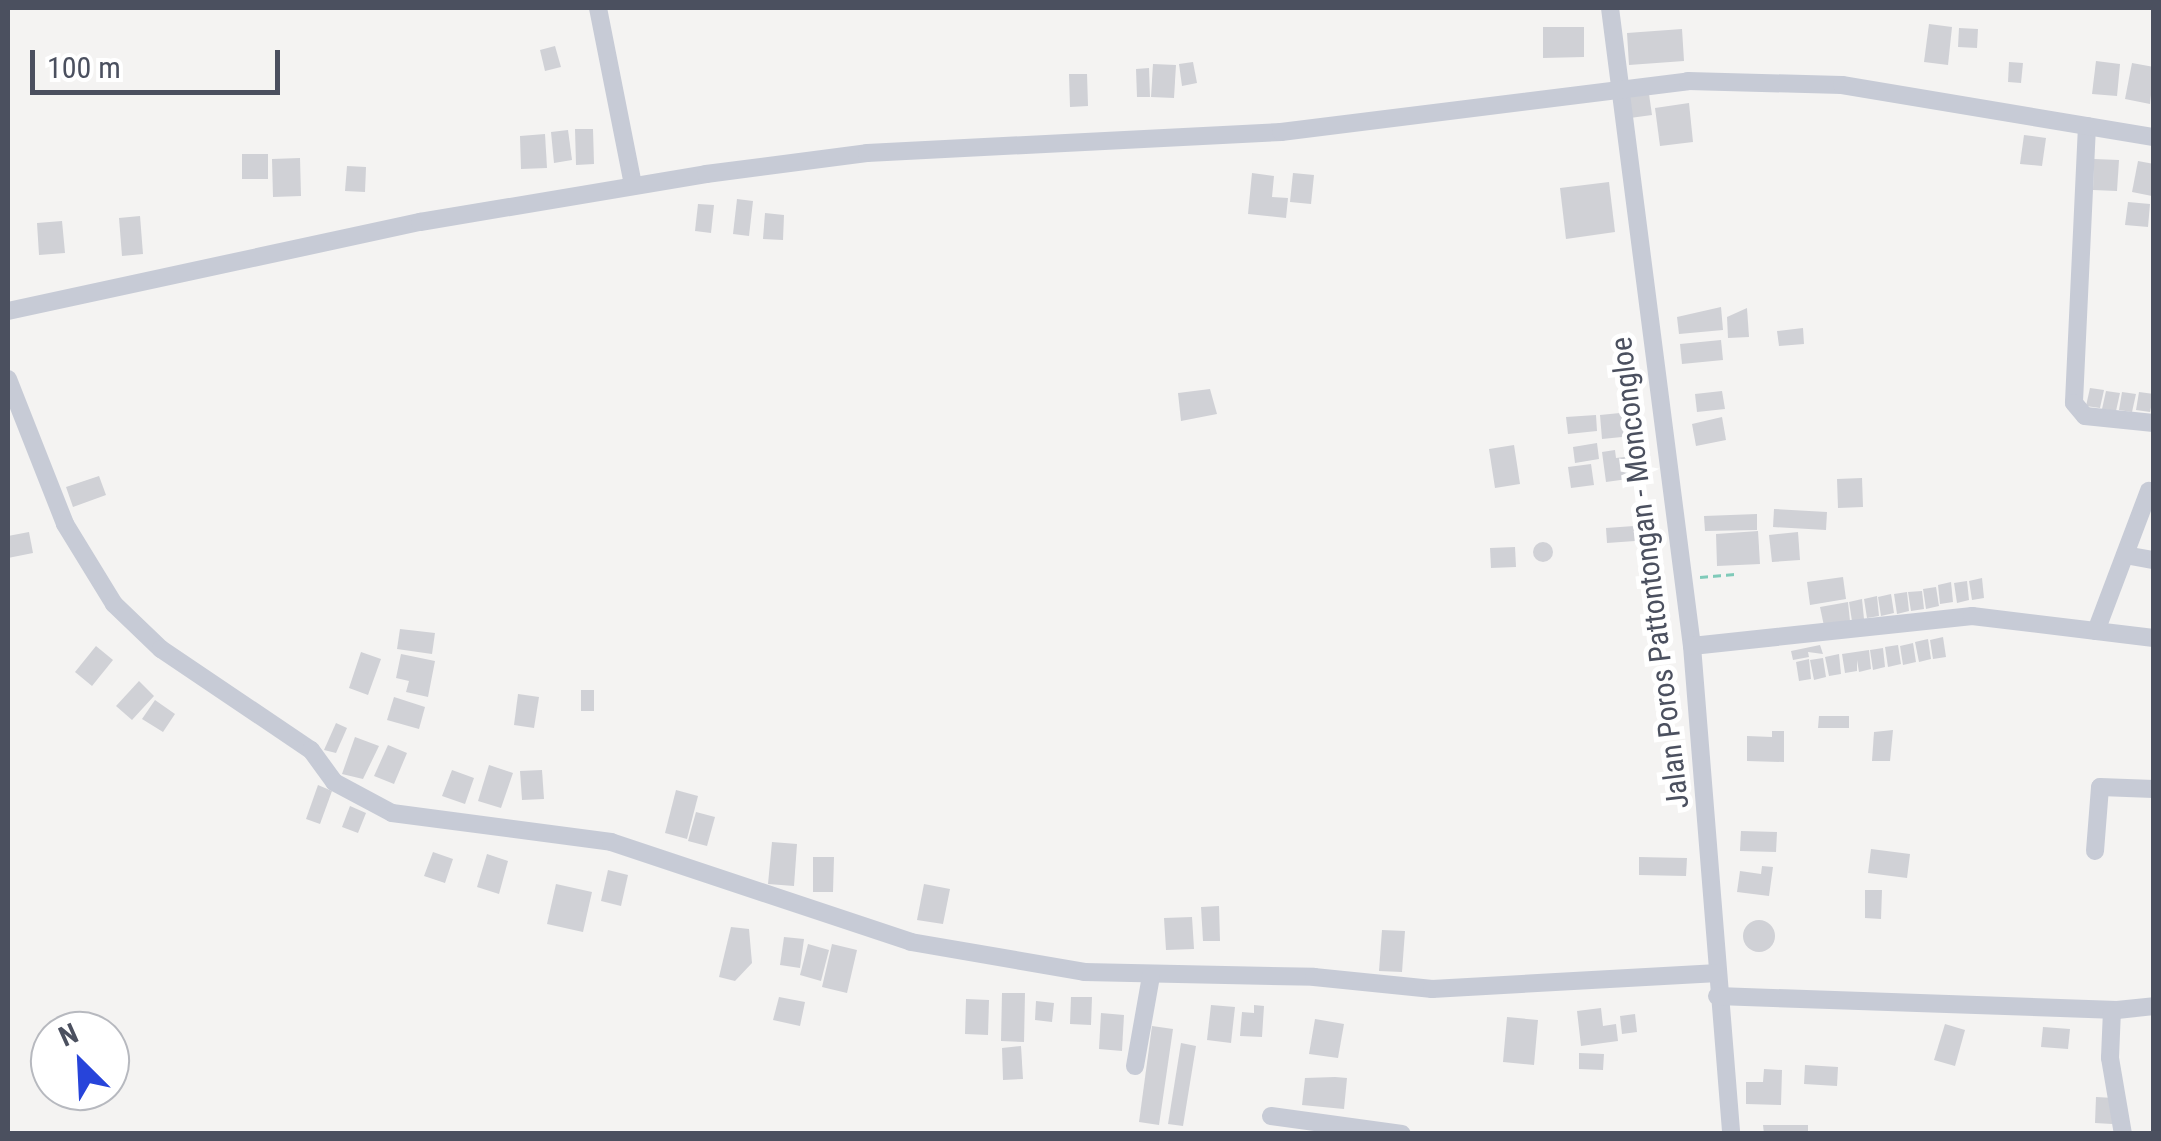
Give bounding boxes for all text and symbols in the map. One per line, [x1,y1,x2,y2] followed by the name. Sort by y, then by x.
[35,30,285,92] scale bar
[47,50,121,85] text: 100 m
[1603,335,1697,811] street label: Jalan Poros Pattontongan - Moncongloe
[30,1011,130,1111] north arrow
[54,1016,83,1054] text: N

